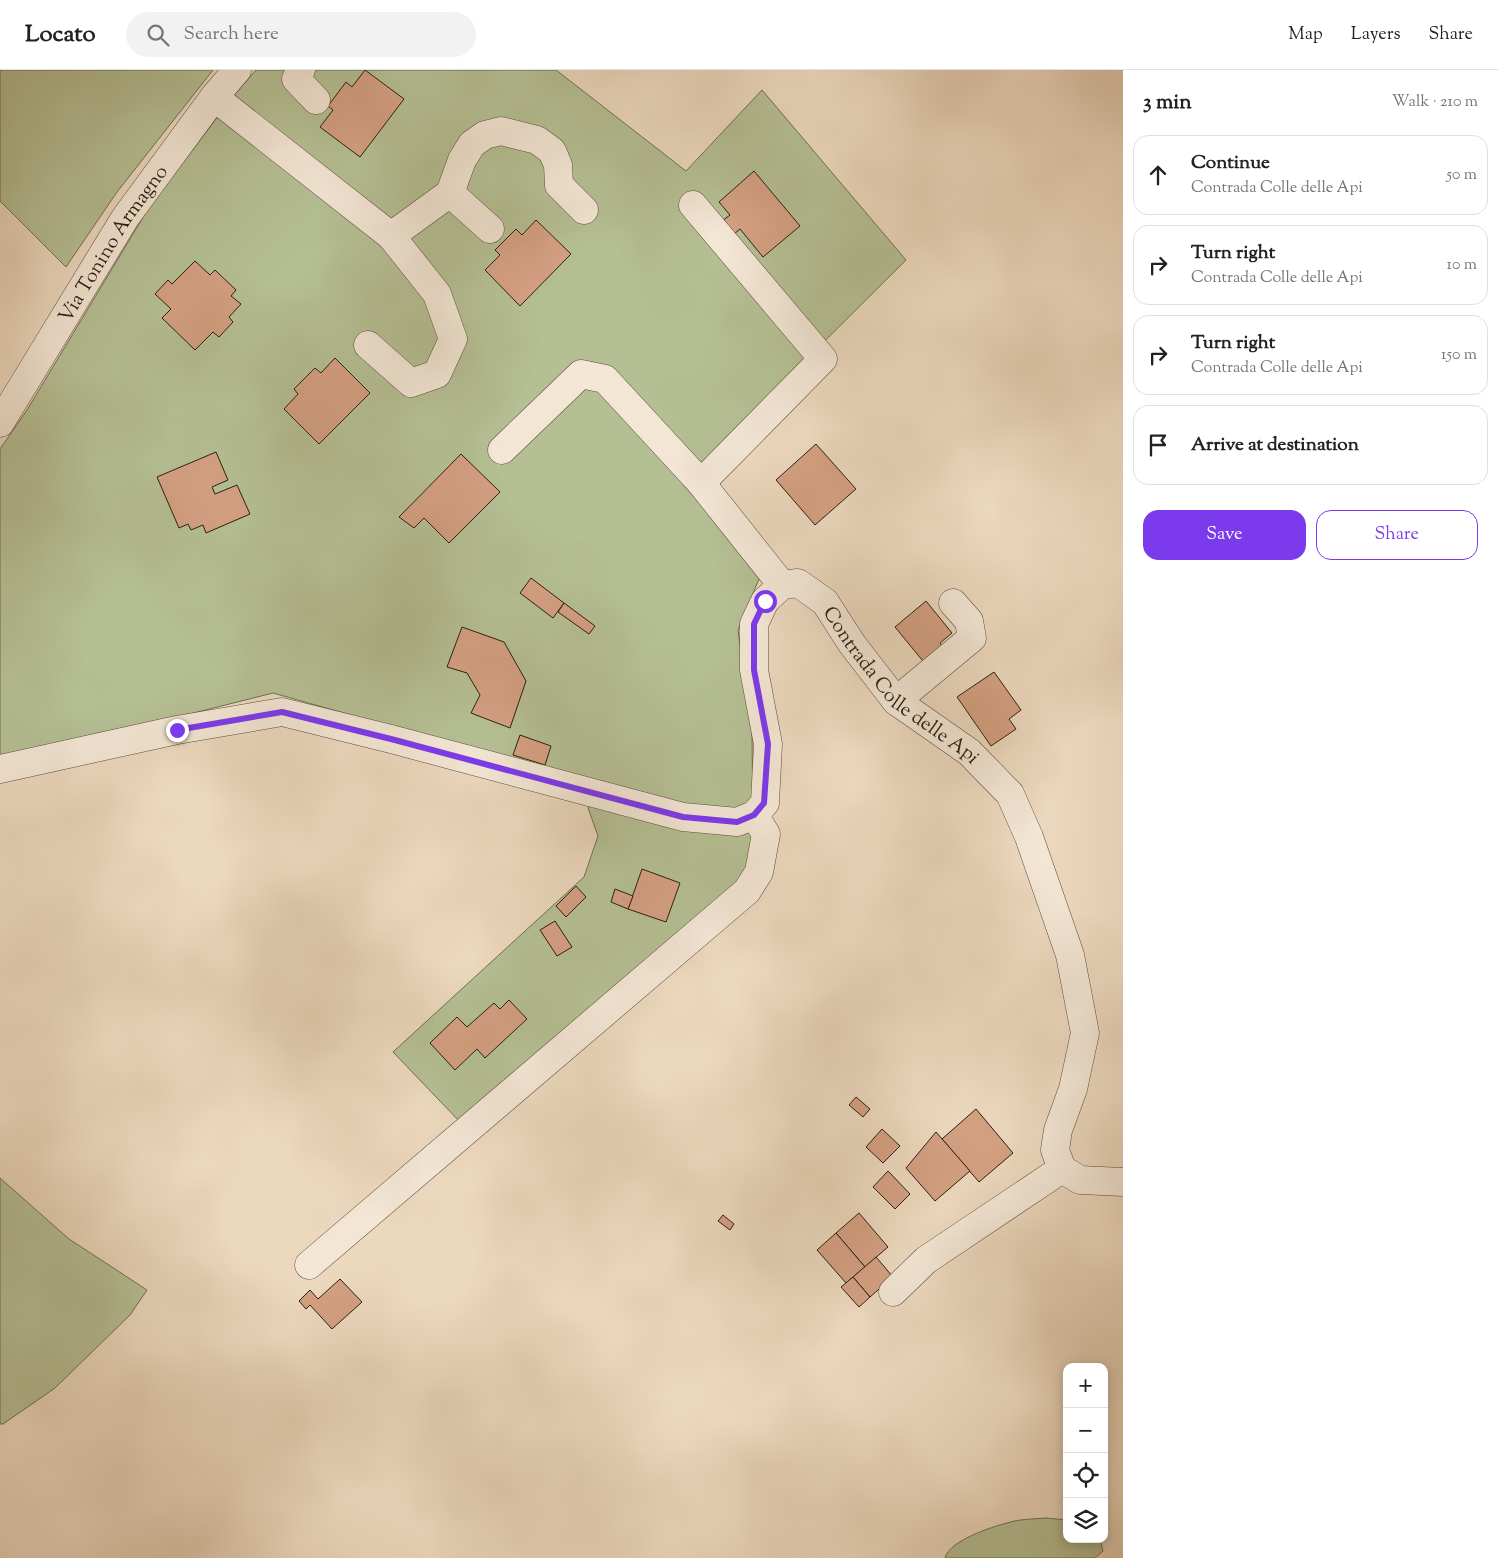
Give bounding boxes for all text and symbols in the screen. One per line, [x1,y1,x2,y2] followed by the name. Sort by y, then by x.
[126,12,476,57] search box
[25,18,96,52] text: Locato
[144,21,172,49] icon: search
[184,21,279,48] text: Search here
[1288,22,1323,48] text: Map
[1351,22,1401,48] text: Layers
[1429,22,1473,48] text: Share
[1143,88,1192,118] text: 3 min
[1392,91,1478,114] text: Walk · 210 m
[1191,150,1270,177] text: Continue
[52,160,176,329] street label: Via Tonino Armagno
[1144,161,1172,189] icon: ahead
[1446,164,1477,187] text: 50 m
[1191,177,1363,200] text: Contrada Colle delle Api
[1191,240,1275,267] text: Turn right
[1144,251,1172,279] icon: right
[1447,254,1477,277] text: 10 m
[1191,267,1363,290] text: Contrada Colle delle Api
[1191,330,1275,357] text: Turn right
[1144,341,1172,369] icon: right
[1441,344,1477,367] text: 150 m
[1191,357,1363,380] text: Contrada Colle delle Api
[1144,431,1172,459] icon: arrive
[1191,432,1359,459] text: Arrive at destination
[1143,510,1306,560] button: Save
[1316,510,1478,560] button: Share
[754,590,777,613] route start
[814,601,985,772] street label: Contrada Colle delle Api
[166,719,189,742] route end
[1063,1363,1108,1543] map controls
[1063,1363,1108,1408] button: +
[1063,1408,1108,1453] button: −
[1063,1453,1108,1498] button: locate
[1063,1498,1108,1543] button: layers

